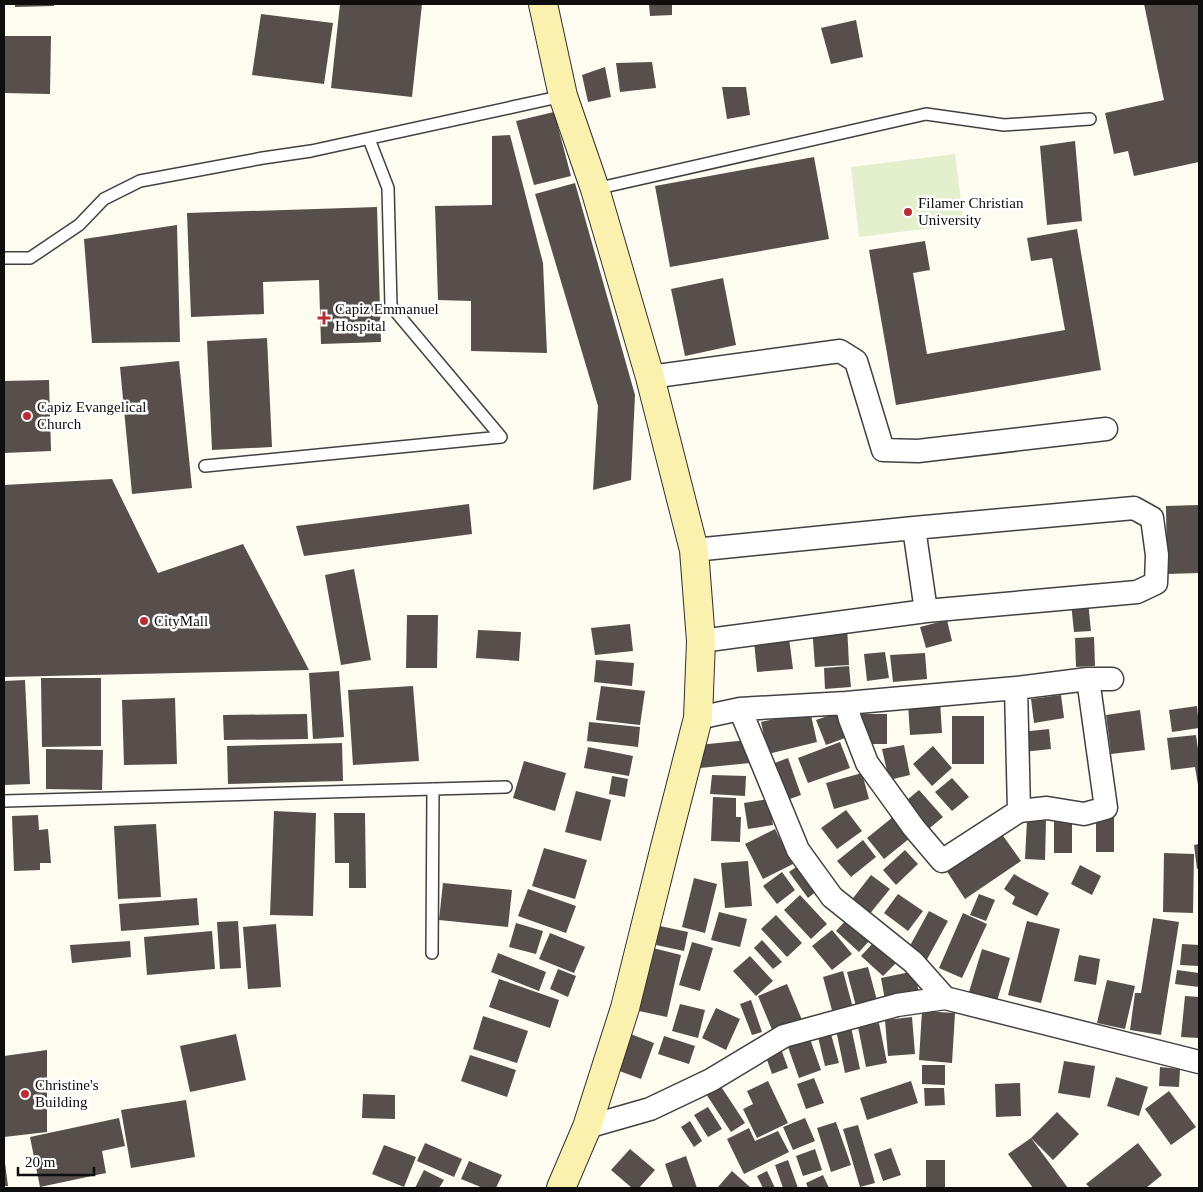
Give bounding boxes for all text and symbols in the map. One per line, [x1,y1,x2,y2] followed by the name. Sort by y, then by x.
[918,195,1024,228] place label: Filamer Christian University
[902,206,914,218] marker: Filamer Christian University
[335,301,439,334] place label: Capiz Emmanuel Hospital
[317,311,331,325] marker: Capiz Emmanuel Hospital
[37,399,147,432] place label: Capiz Evangelical Church
[21,410,33,422] marker: Capiz Evangelical Church
[154,613,208,629] place label: CityMall
[138,615,150,627] marker: CityMall
[35,1077,99,1110] place label: Christine's Building
[19,1088,31,1100] marker: Christine's Building
[18,1144,94,1176] scale bar
[25,1154,56,1170] text: 20 m

